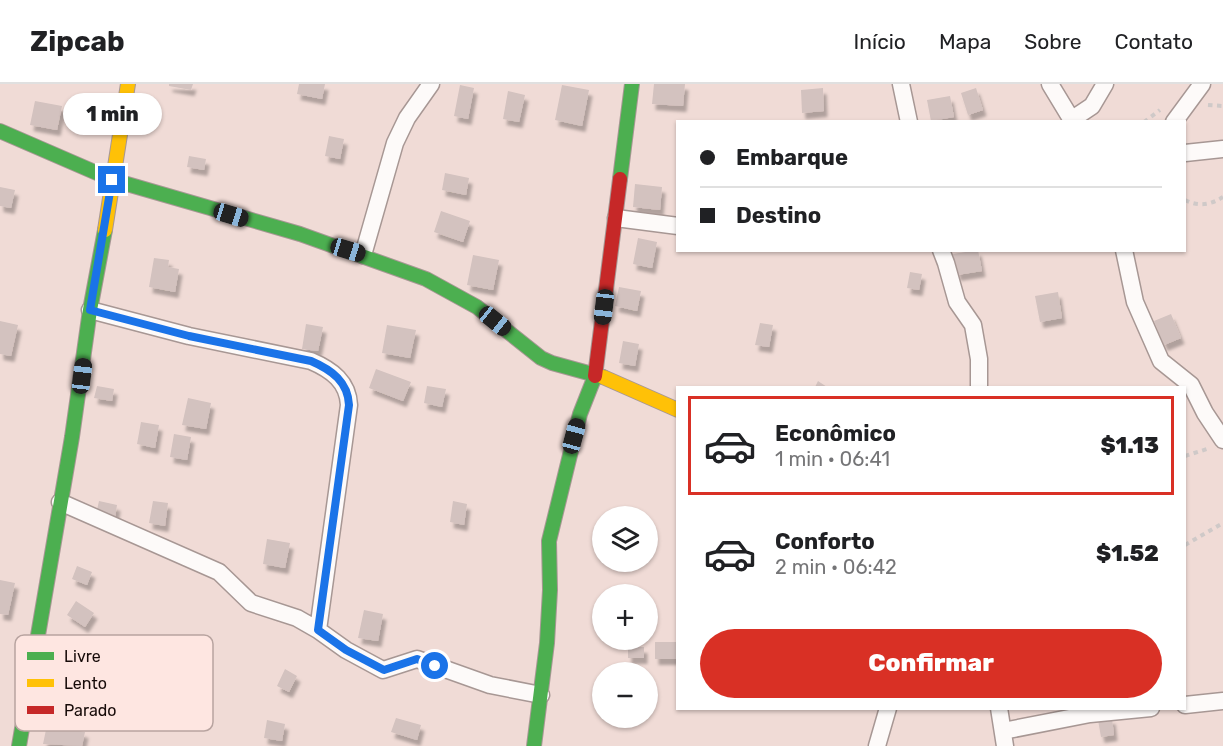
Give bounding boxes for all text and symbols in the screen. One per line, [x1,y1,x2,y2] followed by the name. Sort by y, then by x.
[30,25,125,58] text: Zipcab
[854,29,906,54] text: Início
[939,29,991,54] text: Mapa
[1024,29,1081,54] text: Sobre
[1114,29,1193,54] text: Contato
[63,93,162,135] callout: 1 min
[86,102,139,126] text: 1 min
[736,144,848,171] text: Embarque
[98,166,125,193] route end
[211,201,251,229] car
[736,202,821,229] text: Destino
[328,236,368,264] car
[593,288,615,326] car
[475,303,515,339] car
[71,357,93,395] car
[561,416,587,456] car
[703,419,757,473] icon: car
[775,420,896,447] text: Econômico
[1100,432,1159,459] text: $1.13
[775,447,890,471] text: 1 min · 06:41
[592,506,658,728] map controls
[592,506,658,572] button: layers
[703,527,757,581] icon: car
[775,528,875,555] text: Conforto
[1096,540,1159,567] text: $1.52
[775,555,897,579] text: 2 min · 06:42
[592,584,658,650] button: +
[700,629,1162,698] button: Confirmar
[15,635,213,731] legend
[64,647,101,666] text: Livre
[421,652,448,679] route start
[592,662,658,728] button: −
[64,674,107,693] text: Lento
[64,701,116,720] text: Parado

